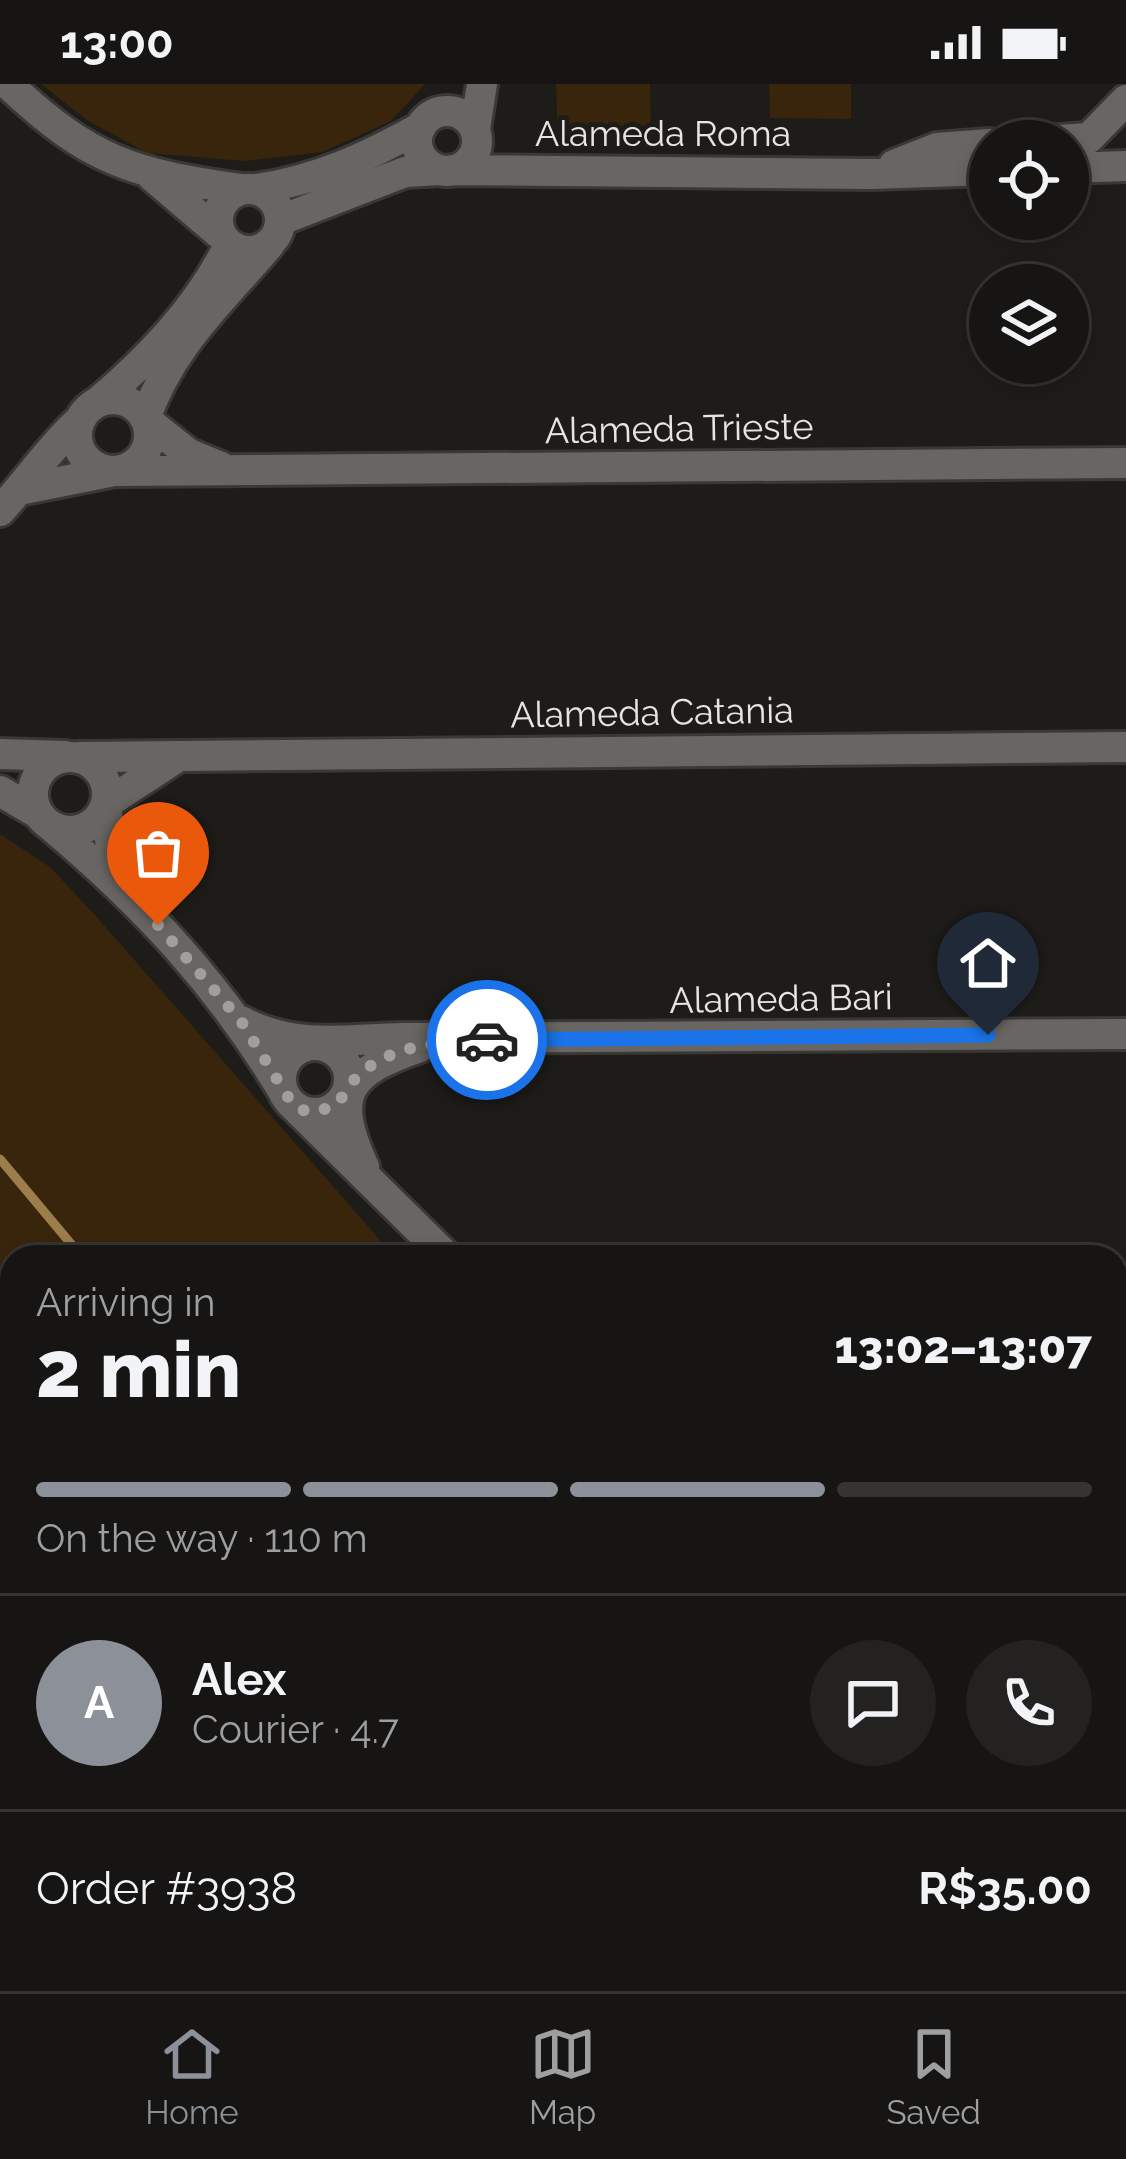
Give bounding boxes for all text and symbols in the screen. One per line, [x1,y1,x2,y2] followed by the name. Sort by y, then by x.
[60,16,174,69] text: 13:00
[535,112,791,154] street label: Alameda Roma
[969,120,1089,384] map controls
[969,120,1089,240] button: locate
[969,264,1089,384] button: layers
[544,405,814,451] street label: Alameda Trieste
[510,689,794,735] street label: Alameda Catania
[107,802,209,925] pin
[125,820,191,886] icon: bag
[937,912,1039,1035] pin
[955,930,1021,996] icon: home
[669,975,893,1021] street label: Alameda Bari
[427,980,547,1100] courier
[454,1007,520,1073] icon: car
[36,1279,216,1325] text: Arriving in
[835,1321,1092,1374] text: 13:02–13:07
[36,1324,241,1415] text: 2 min
[36,1515,368,1561] text: On the way · 110 m
[810,1640,936,1766] button: chat
[966,1640,1092,1766] button: phone
[192,1653,286,1706] text: Alex
[84,1676,114,1729] text: A
[192,1706,399,1752] text: Courier · 4.7
[36,1862,297,1915] text: Order #3938
[918,1862,1092,1915] text: R$35.00
[145,2021,239,2132] tab: Home
[529,2021,596,2132] tab: Map
[886,2021,981,2132] tab: Saved

